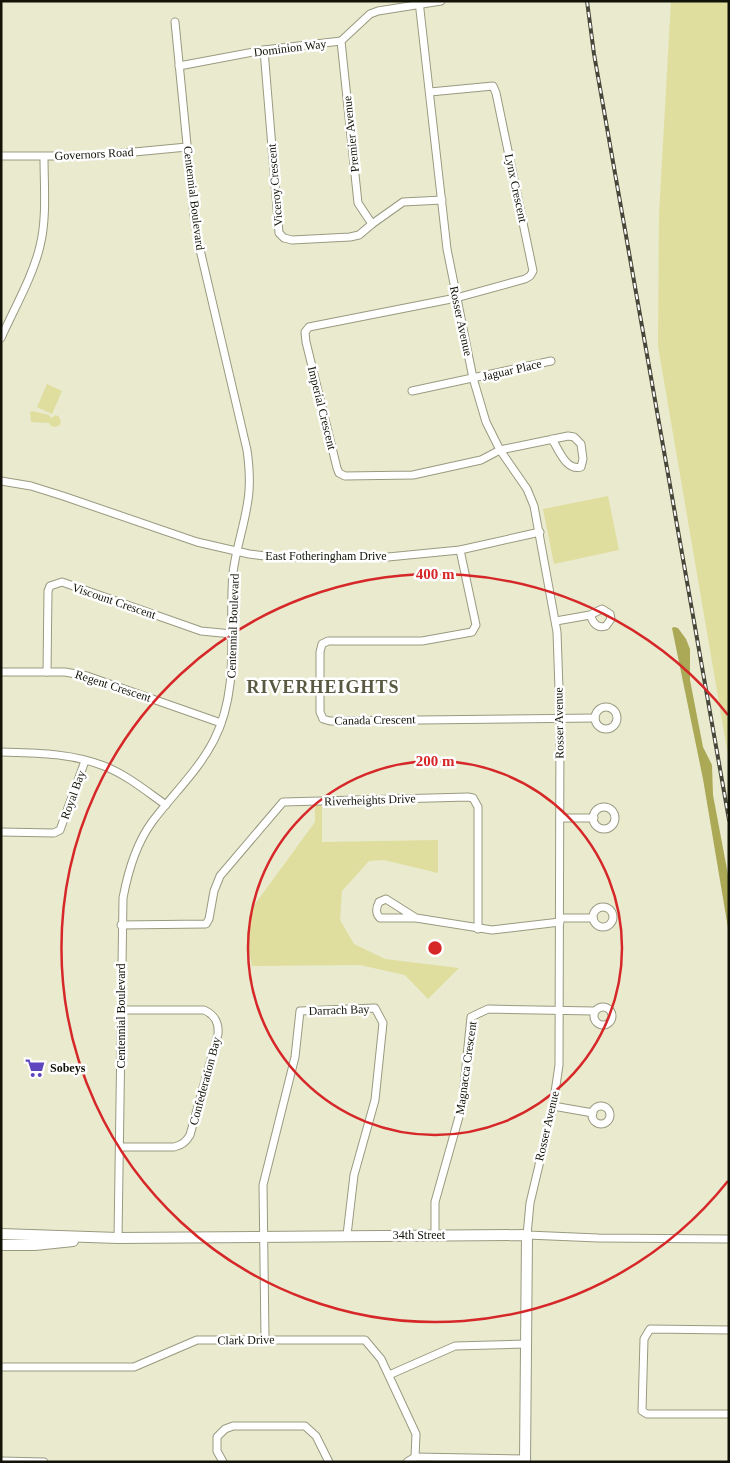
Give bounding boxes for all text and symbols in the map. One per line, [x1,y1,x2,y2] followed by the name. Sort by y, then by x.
[253,37,327,59] street label: Dominion Way
[340,95,362,173] street label: Premier Avenue
[264,142,286,227] street label: Viceroy Crescent
[54,145,134,163] street label: Governors Road
[181,145,207,251] street label: Centennial Boulevard
[502,152,530,224] street label: Lynx Crescent
[447,285,475,357] street label: Rosser Avenue
[481,356,543,384] street label: Jaguar Place
[305,365,339,452] street label: Imperial Crescent
[265,549,387,563] street label: East Fotheringham Drive
[416,566,455,582] text: 400 m
[224,573,242,679] street label: Centennial Boulevard
[70,580,158,622] street label: Viscount Crescent
[73,667,153,705] street label: Regent Crescent
[246,677,400,697] district label: RIVERHEIGHTS
[551,687,567,759] street label: Rosser Avenue
[334,712,416,728] street label: Canada Crescent
[416,753,455,769] text: 200 m
[58,769,88,821] street label: Royal Bay
[324,791,416,809] street label: Riverheights Drive
[426,939,444,957] centre of rings
[114,964,128,1068] street label: Centennial Boulevard
[308,1002,370,1018] street label: Darrach Bay
[453,1020,480,1116] street label: Magnacca Crescent
[186,1035,224,1127] street label: Confederation Bay
[24,1057,46,1079] supermarket icon: Sobeys
[50,1061,86,1075] place label: Sobeys
[532,1090,562,1162] street label: Rosser Avenue
[393,1228,446,1242] street label: 34th Street
[217,1333,275,1347] street label: Clark Drive

